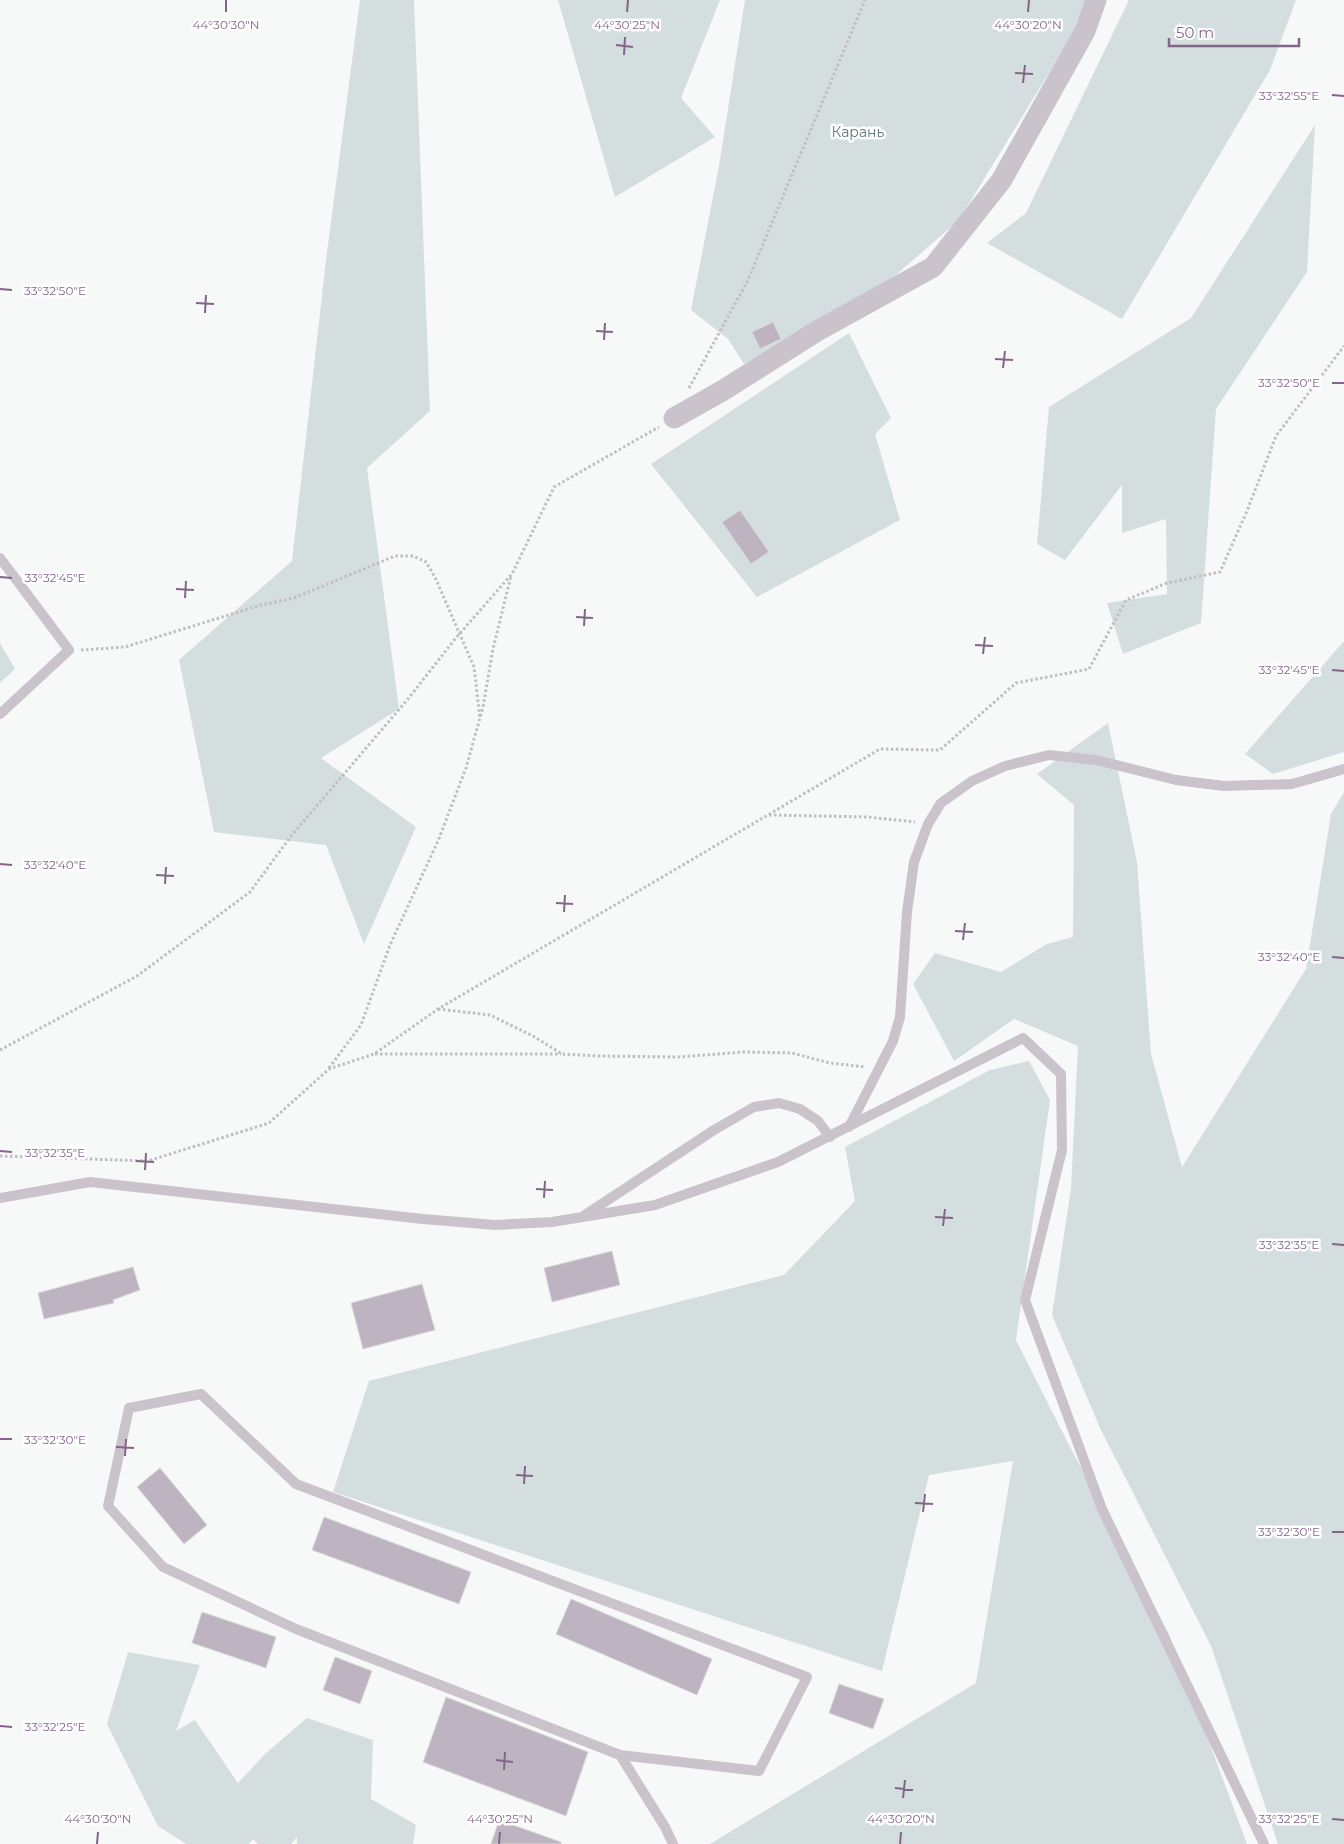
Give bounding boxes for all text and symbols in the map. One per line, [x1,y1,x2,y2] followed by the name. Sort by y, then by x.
[1169,15,1299,47] scale bar
[192,17,260,32] text: 44°30'30"N
[594,17,660,32] text: 44°30'25"N
[994,17,1062,32] text: 44°30'20"N
[1176,23,1214,42] text: 50 m
[1259,88,1319,103] text: 33°32'55"E
[832,123,885,141] park label: Карань
[24,283,86,298] text: 33°32'50"E
[1258,375,1320,390] text: 33°32'50"E
[24,570,86,585] text: 33°32'45"E
[1258,662,1320,677] text: 33°32'45"E
[24,857,86,872] text: 33°32'40"E
[1258,949,1320,964] text: 33°32'40"E
[25,1145,85,1160] text: 33°32'35"E
[1259,1237,1319,1252] text: 33°32'35"E
[24,1432,86,1447] text: 33°32'30"E
[1258,1524,1320,1539] text: 33°32'30"E
[25,1719,85,1734] text: 33°32'25"E
[64,1811,132,1826] text: 44°30'30"N
[467,1811,533,1826] text: 44°30'25"N
[867,1811,935,1826] text: 44°30'20"N
[1259,1811,1319,1826] text: 33°32'25"E

